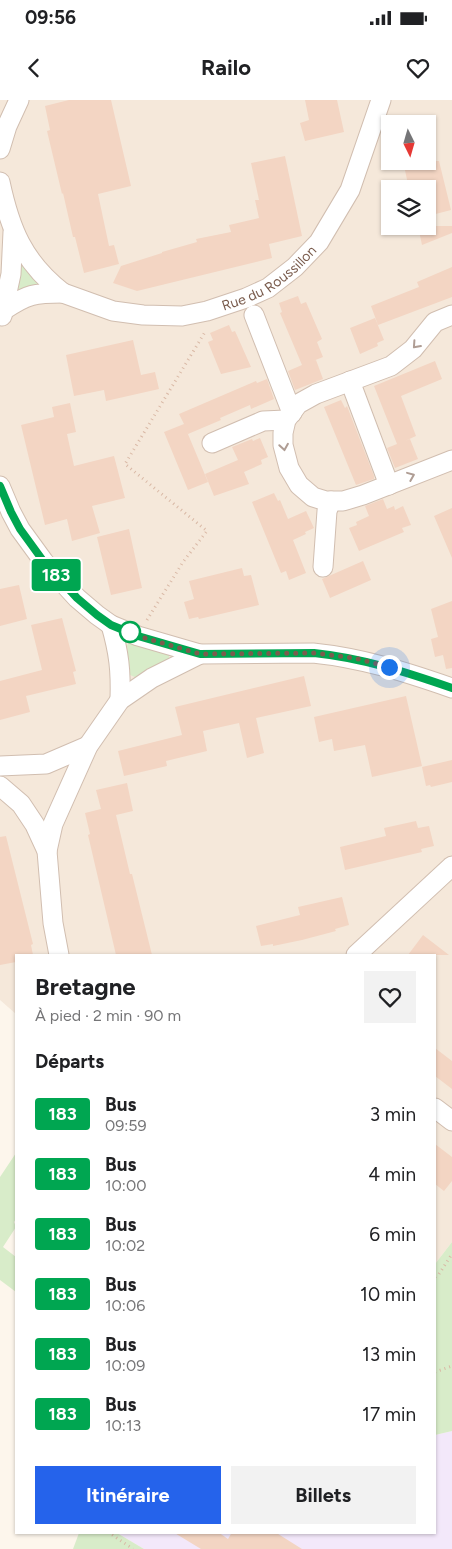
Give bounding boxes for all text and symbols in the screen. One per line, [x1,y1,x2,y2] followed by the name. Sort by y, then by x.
[25,6,76,29] text: 09:56
[20,54,48,82] icon: back
[201,54,251,81] text: Railo
[404,54,432,82] icon: heart
[381,115,436,170] north arrow
[381,115,436,235] map controls
[381,180,436,235] button: layers
[219,242,320,314] street label: Rue du Roussillon
[412,340,421,349] one-way arrow
[278,443,289,451] one-way arrow
[406,472,415,483] one-way arrow
[27,559,85,591] line badge: 183
[42,564,70,586] text: 183
[119,621,141,643] unlabelled marker
[377,655,402,680] your location
[364,971,416,1023] button: heart
[35,972,136,1001] text: Bretagne
[35,1006,181,1025] text: À pied · 2 min · 90 m
[35,1050,104,1073] text: Départs
[105,1093,136,1116] text: Bus
[48,1103,77,1125] text: 183
[370,1103,416,1126] text: 3 min
[105,1116,147,1135] text: 09:59
[105,1153,136,1176] text: Bus
[48,1163,77,1185] text: 183
[368,1163,416,1186] text: 4 min
[105,1176,146,1195] text: 10:00
[105,1213,136,1236] text: Bus
[48,1223,77,1245] text: 183
[369,1223,416,1246] text: 6 min
[105,1236,145,1255] text: 10:02
[105,1273,136,1296] text: Bus
[48,1283,77,1305] text: 183
[360,1283,416,1306] text: 10 min
[105,1296,145,1315] text: 10:06
[105,1333,136,1356] text: Bus
[48,1343,77,1365] text: 183
[362,1343,416,1366] text: 13 min
[105,1356,145,1375] text: 10:09
[105,1393,136,1416] text: Bus
[48,1403,77,1425] text: 183
[362,1403,416,1426] text: 17 min
[105,1416,141,1435] text: 10:13
[35,1466,221,1524] button: Itinéraire
[231,1466,416,1524] button: Billets

